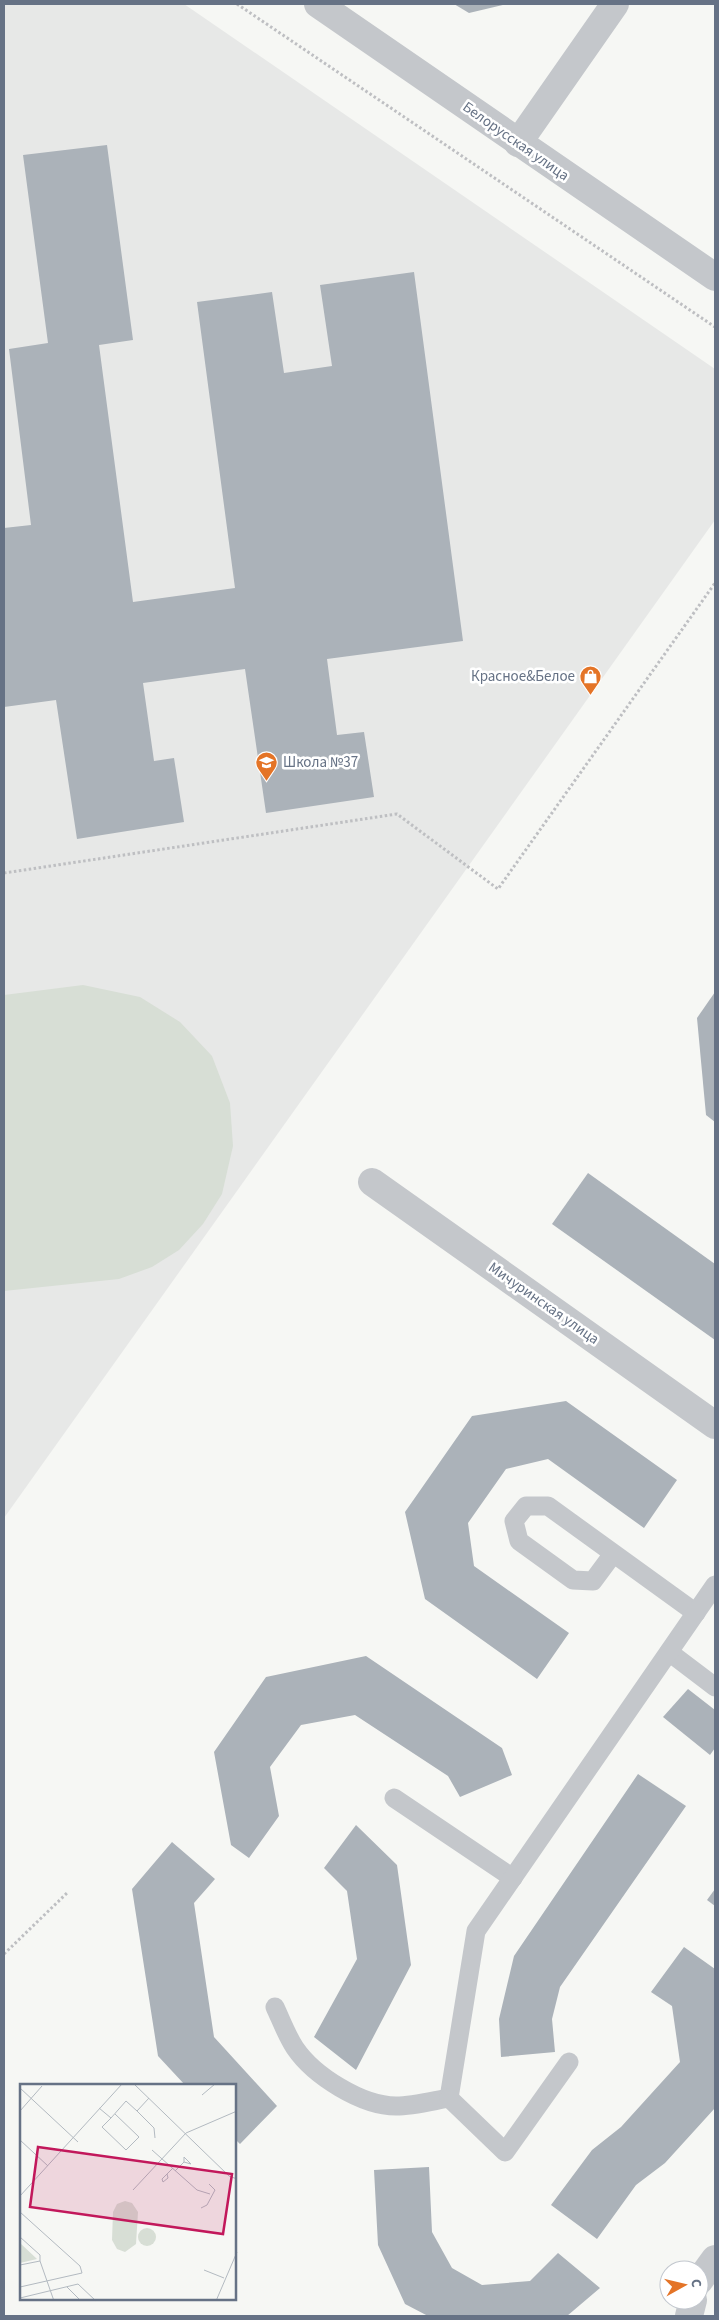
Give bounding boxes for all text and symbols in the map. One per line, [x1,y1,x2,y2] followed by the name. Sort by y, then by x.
[458,97,573,186] street label: Белорусская улица
[579,664,603,695] shop icon: Красное&Белое
[471,666,575,687] place label: Красное&Белое
[255,750,279,781] school or university icon: Школа №37
[283,752,358,773] place label: Школа №37
[484,1257,603,1350] street label: Мичуринская улица
[20,2084,236,2300] inset map
[659,2260,709,2310] north arrow
[685,2278,706,2289] text: С

